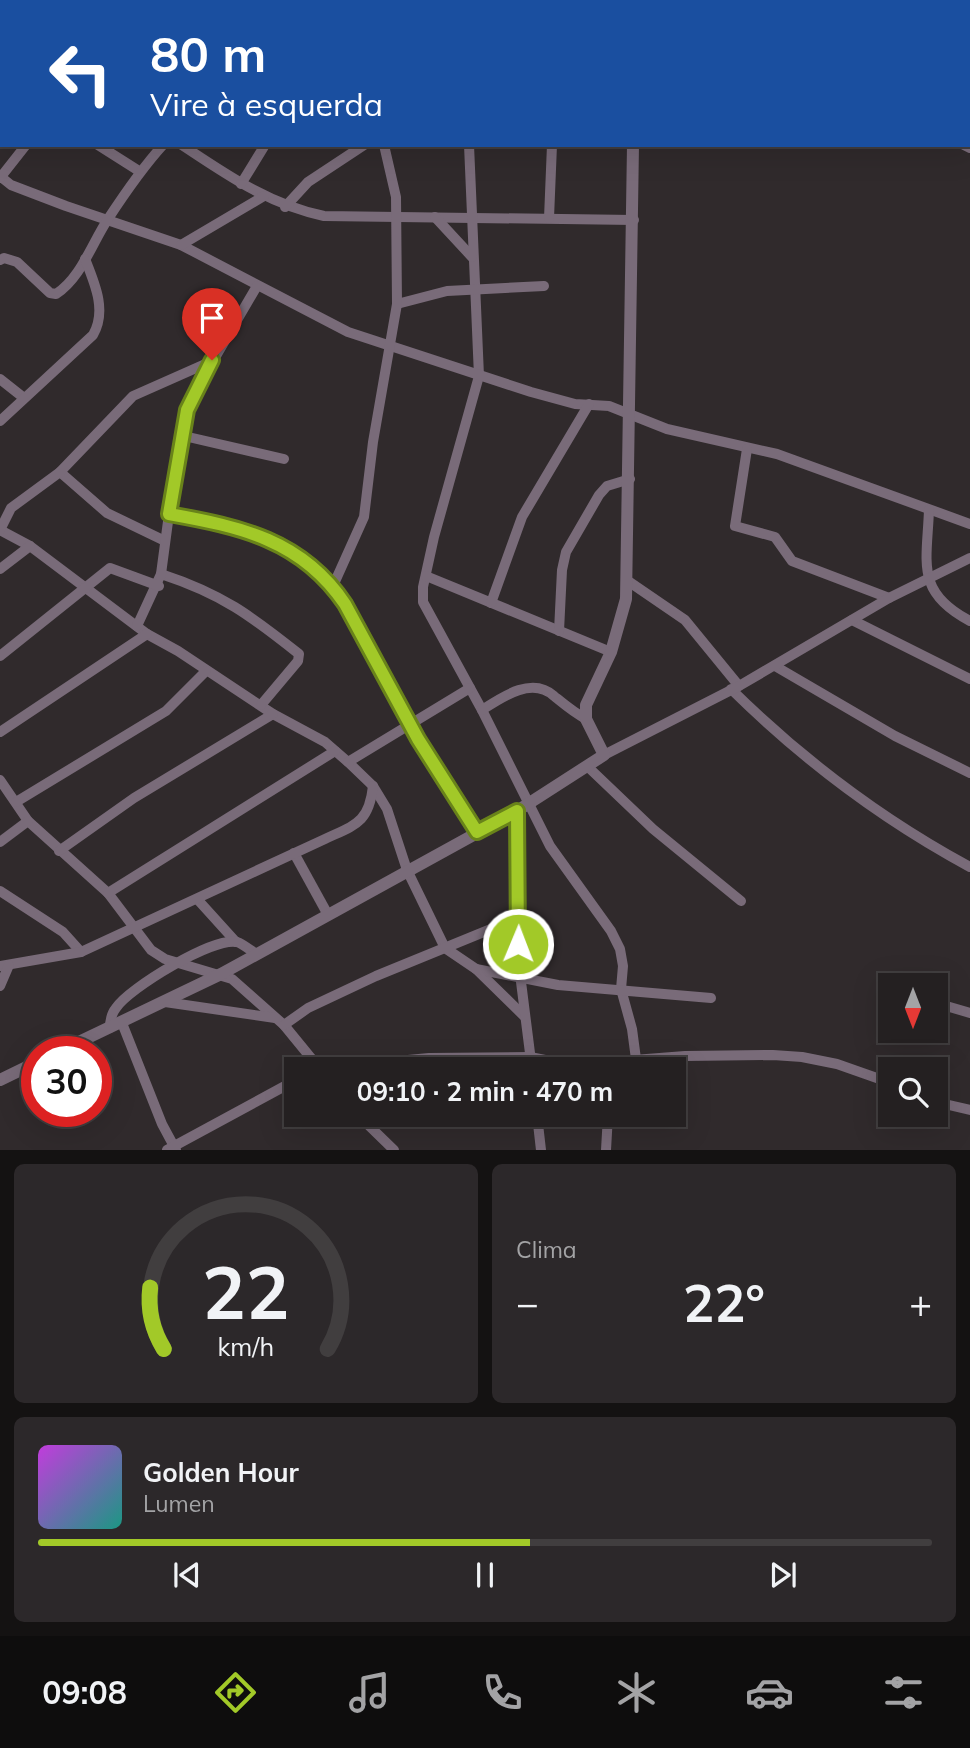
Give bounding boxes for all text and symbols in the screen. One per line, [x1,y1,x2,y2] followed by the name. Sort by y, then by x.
[150,23,266,84] text: 80 m
[35,28,126,119] icon: left
[150,84,383,124] text: Vire à esquerda
[182,288,242,360] pin
[193,299,231,337] icon: arrive
[481,907,555,981] position arrow
[878,973,948,1043] north arrow
[878,973,948,1127] map controls
[21,1036,112,1127] speed limit sign: 30
[878,1057,948,1127] button: search
[357,1075,613,1108] text: 09:10 · 2 min · 470 m
[516,1235,577,1264] text: Clima
[202,1247,290,1338] text: 22
[683,1270,765,1335] text: 22°
[516,1279,539,1327] text: −
[909,1279,932,1327] text: +
[218,1331,274,1362] text: km/h
[143,1456,299,1489] text: Golden Hour
[143,1489,215,1518] text: Lumen
[168,1556,206,1594] icon: previous
[466,1556,504,1594] icon: pause
[764,1556,802,1594] icon: next
[211,1668,260,1717] icon: directions
[345,1668,394,1717] icon: music
[478,1668,527,1717] icon: phone
[612,1668,661,1717] icon: climate
[745,1668,794,1717] icon: car
[879,1668,928,1717] icon: filters
[42,1672,127,1712] text: 09:08

